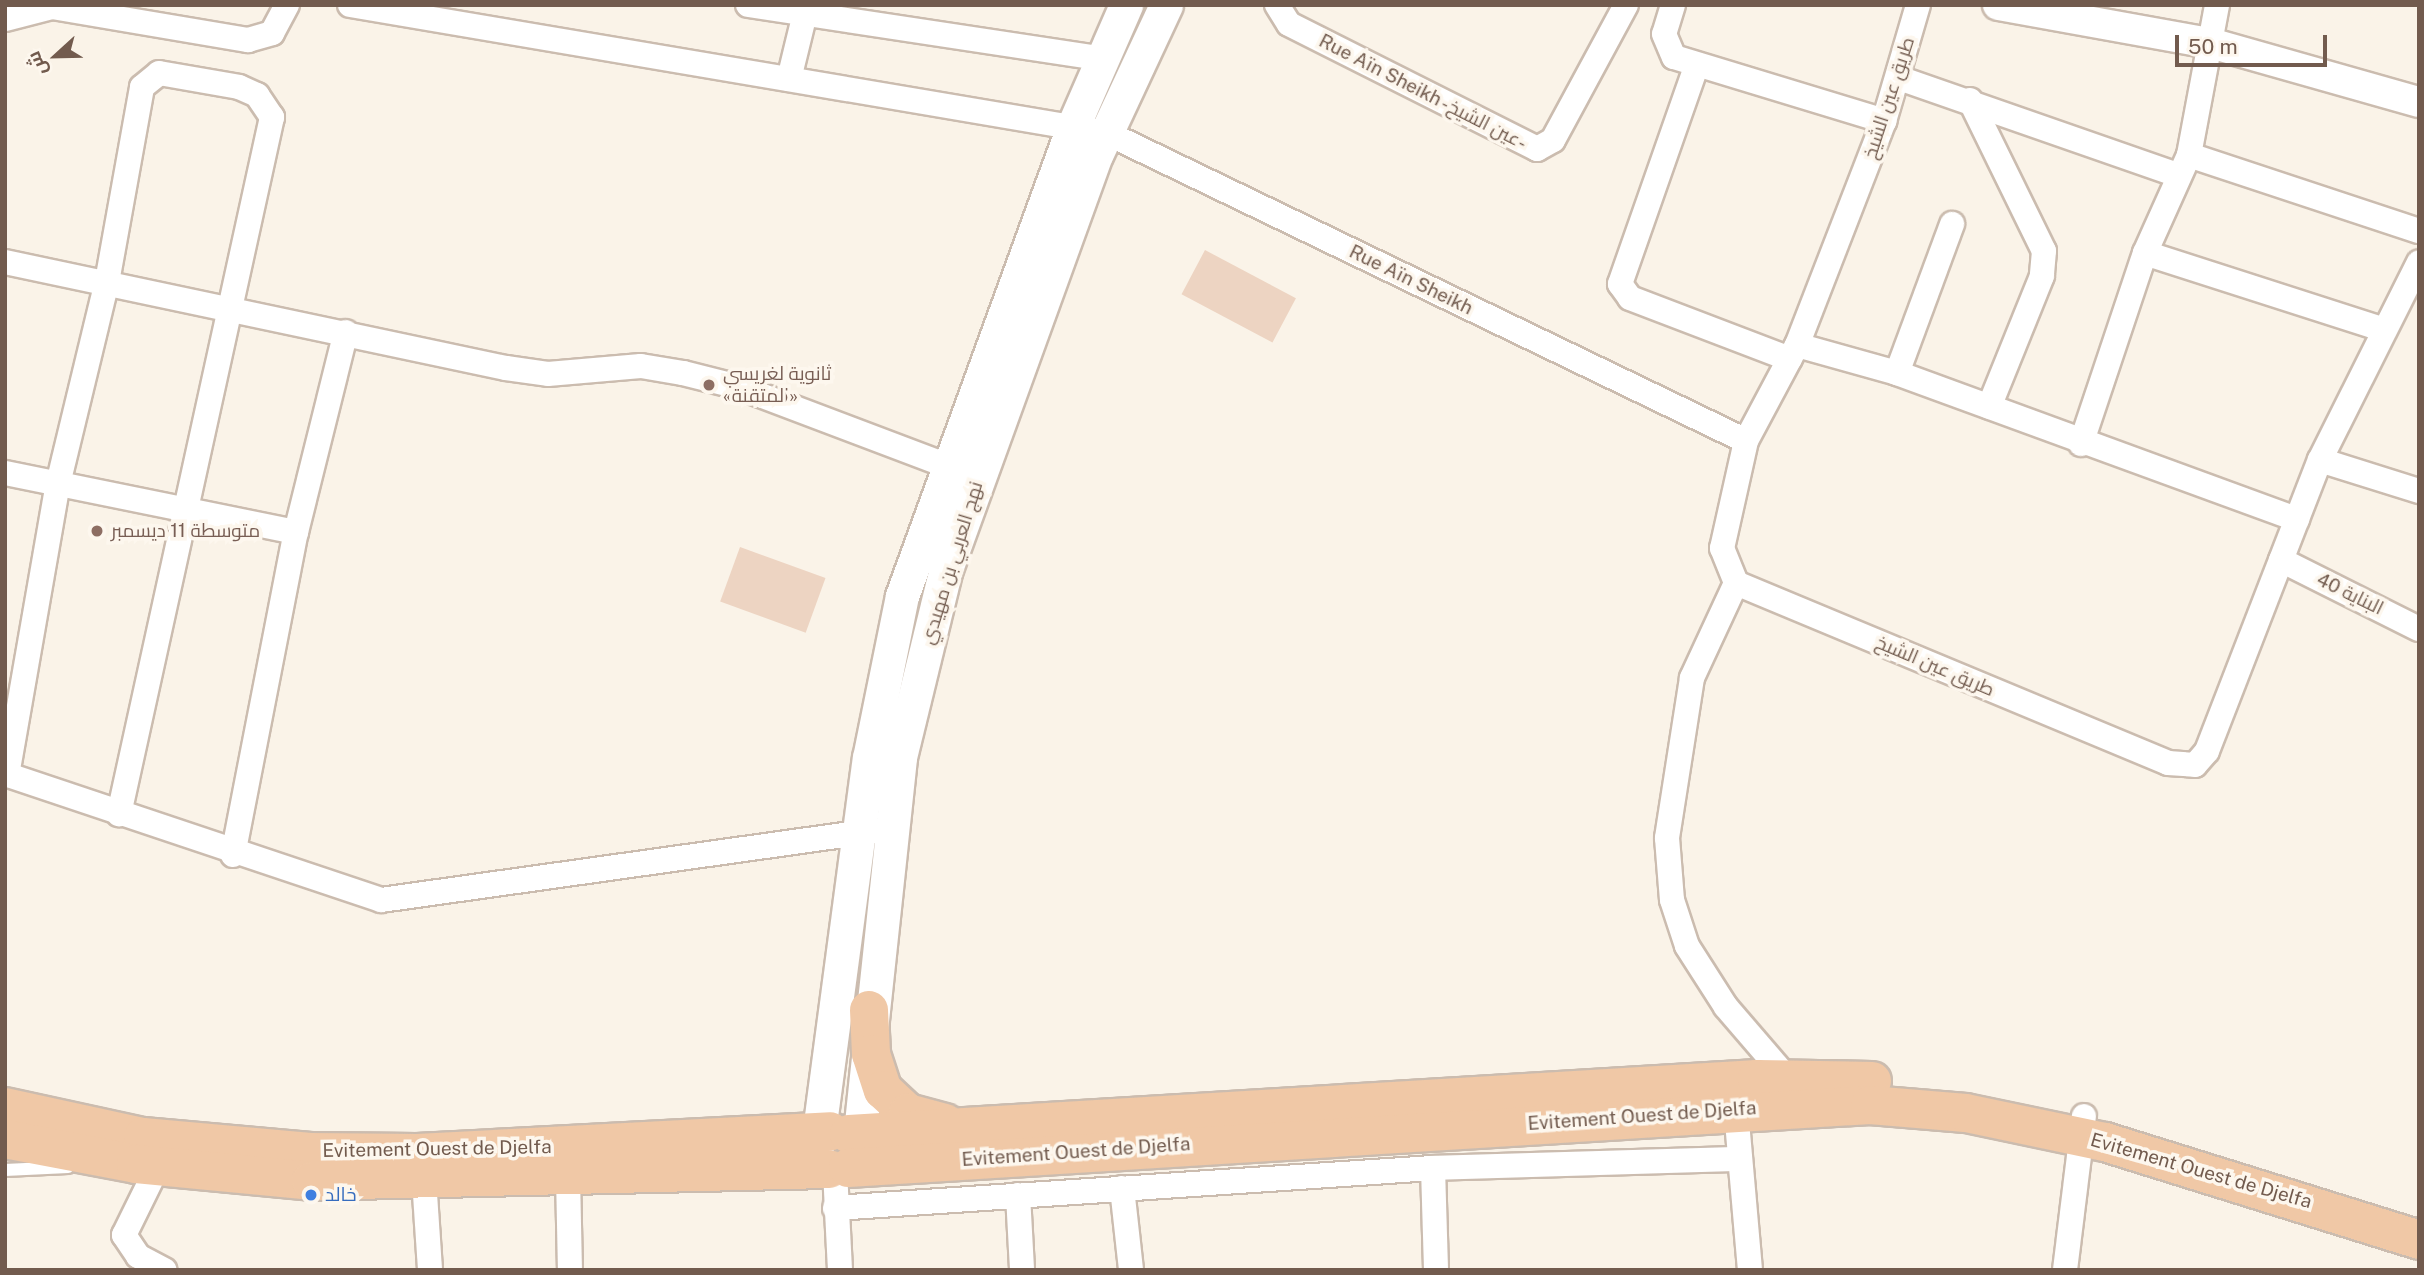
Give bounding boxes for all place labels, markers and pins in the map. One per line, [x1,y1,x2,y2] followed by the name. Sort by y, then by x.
[723,363,831,407] place label: ثانوية لغريسي «المتقنة»
[701,377,717,393] marker: ثانوية لغريسي «المتقنة»
[111,520,260,542] place label: متوسطة 11 ديسمبر
[89,523,105,539] marker: متوسطة 11 ديسمبر
[325,1184,357,1206] place label: خالد
[303,1187,319,1203] marker: خالد

